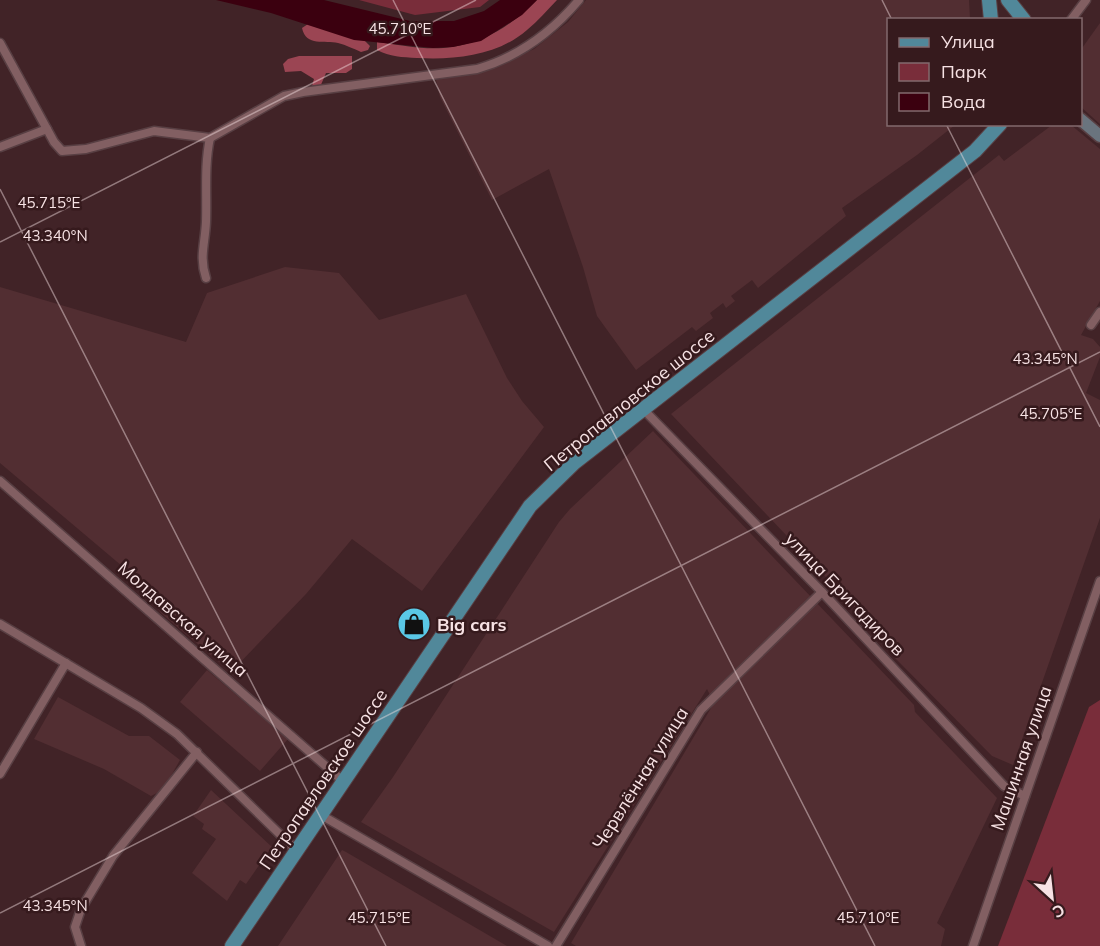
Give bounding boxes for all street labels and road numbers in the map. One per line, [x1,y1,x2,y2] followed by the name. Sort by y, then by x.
[539,324,719,476] street label: Петропавловское шоссе
[780,527,910,661] street label: улица Бригадиров
[113,556,253,682] street label: Молдавская улица
[985,683,1057,833] street label: Машинная улица
[254,684,392,874] street label: Петропавловское шоссе
[587,703,693,853] street label: Червлённая улица

